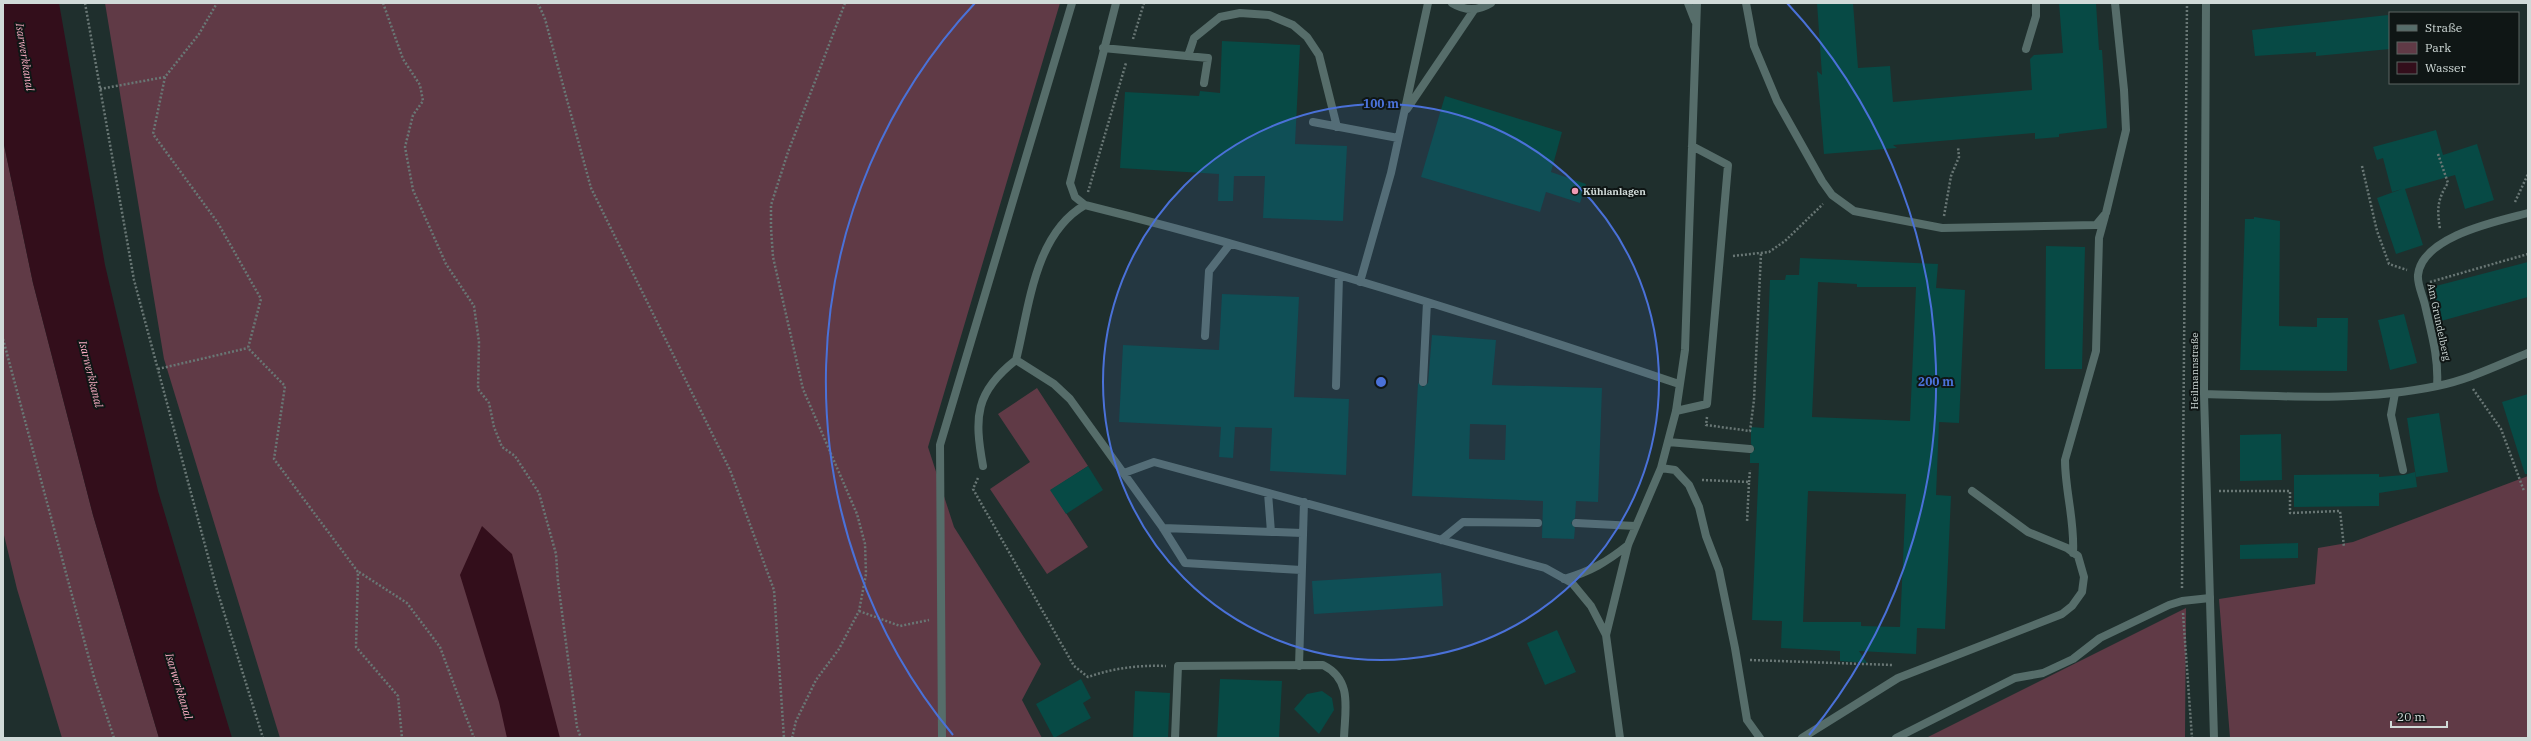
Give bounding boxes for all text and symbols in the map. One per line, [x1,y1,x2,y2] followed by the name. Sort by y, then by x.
[2389,12,2519,84] legend
[2425,20,2462,35] text: Straße
[13,21,37,93] water label: Isarwerkkanal
[2425,40,2451,55] text: Park
[2425,60,2467,75] text: Wasser
[1363,96,1399,111] text: 100 m
[1583,185,1646,198] place label: Kühlanlagen
[1570,186,1580,196] marker: Kühlanlagen
[2424,282,2454,362] street label: Am Grundelberg
[2188,332,2201,410] street label: Heilmannstraße
[76,338,106,410] water label: Isarwerkkanal
[1918,374,1954,389] text: 200 m
[1374,375,1388,389] centre of rings
[162,650,196,722] water label: Isarwerkkanal
[2391,703,2447,729] scale bar
[2397,709,2426,724] text: 20 m

